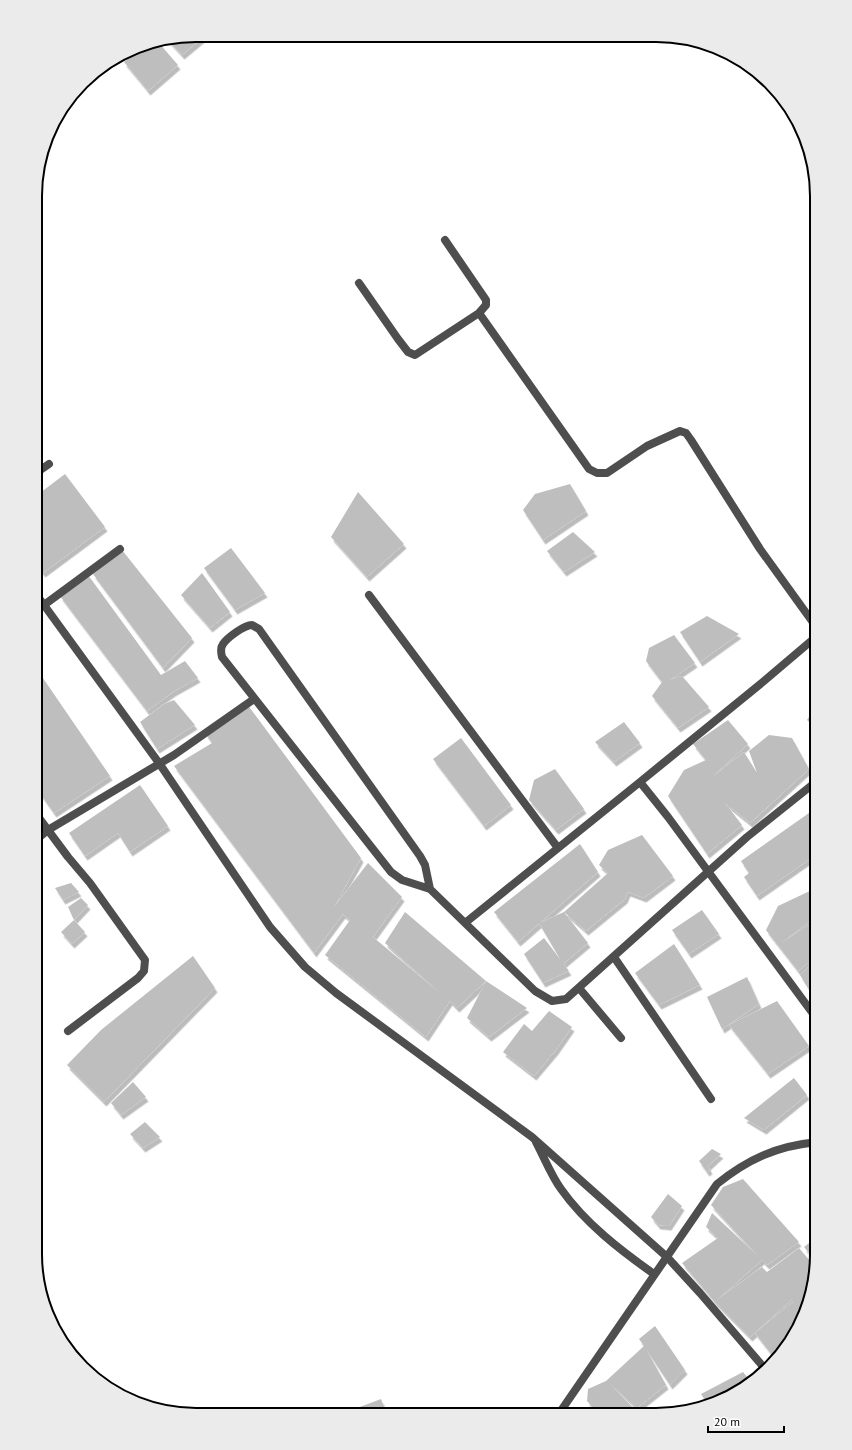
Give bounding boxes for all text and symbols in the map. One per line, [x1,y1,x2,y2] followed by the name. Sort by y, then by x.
[708,1408,784,1434] scale bar
[714,1414,740,1429] text: 20 m

